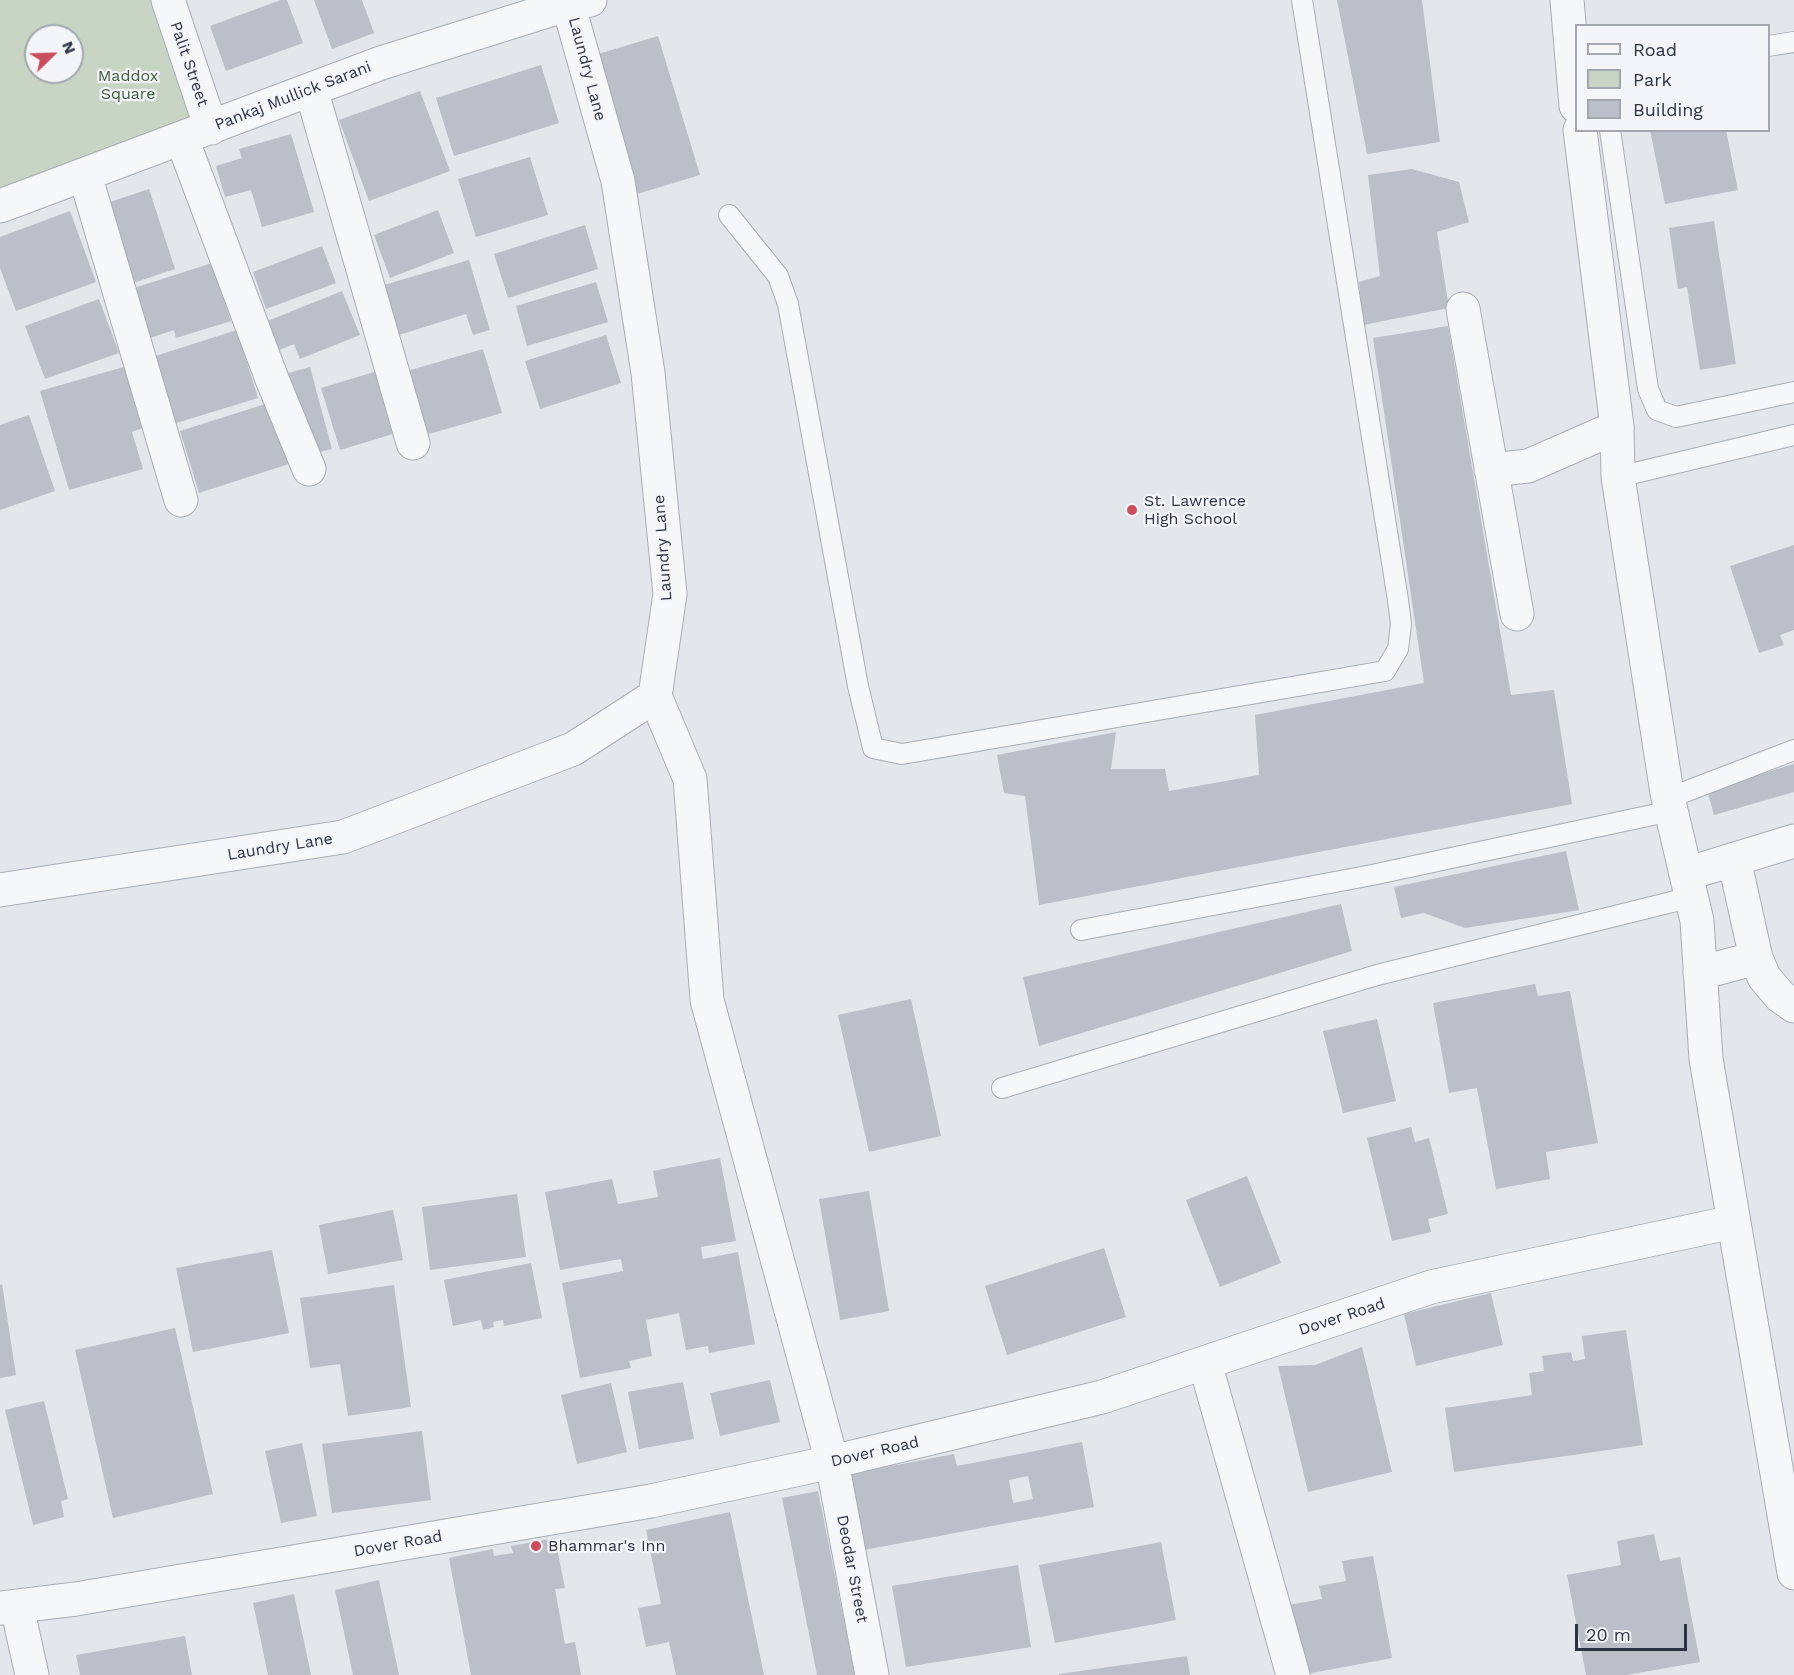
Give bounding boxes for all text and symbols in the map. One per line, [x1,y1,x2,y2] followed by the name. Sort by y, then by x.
[564,15,610,123] street label: Laundry Lane
[166,19,212,109] street label: Palit Street
[24,24,84,84] north arrow
[1575,24,1770,132] legend
[58,38,80,57] text: N
[1633,39,1677,60] text: Road
[212,57,374,135] street label: Pankaj Mullick Sarani
[98,66,158,104] park label: Maddox Square
[1633,69,1672,90] text: Park
[1633,99,1703,120] text: Building
[1144,491,1246,529] place label: St. Lawrence High School
[650,494,676,602] street label: Laundry Lane
[1125,503,1139,517] marker: St. Lawrence High School
[226,829,334,865] street label: Laundry Lane
[1296,1294,1388,1340] street label: Dover Road
[829,1433,921,1471] street label: Dover Road
[832,1513,872,1625] street label: Deodar Street
[352,1527,444,1561] street label: Dover Road
[548,1536,665,1556] place label: Bhammar's Inn
[529,1539,543,1553] marker: Bhammar's Inn
[1578,1612,1690,1650] scale bar
[1586,1624,1631,1645] text: 20 m

